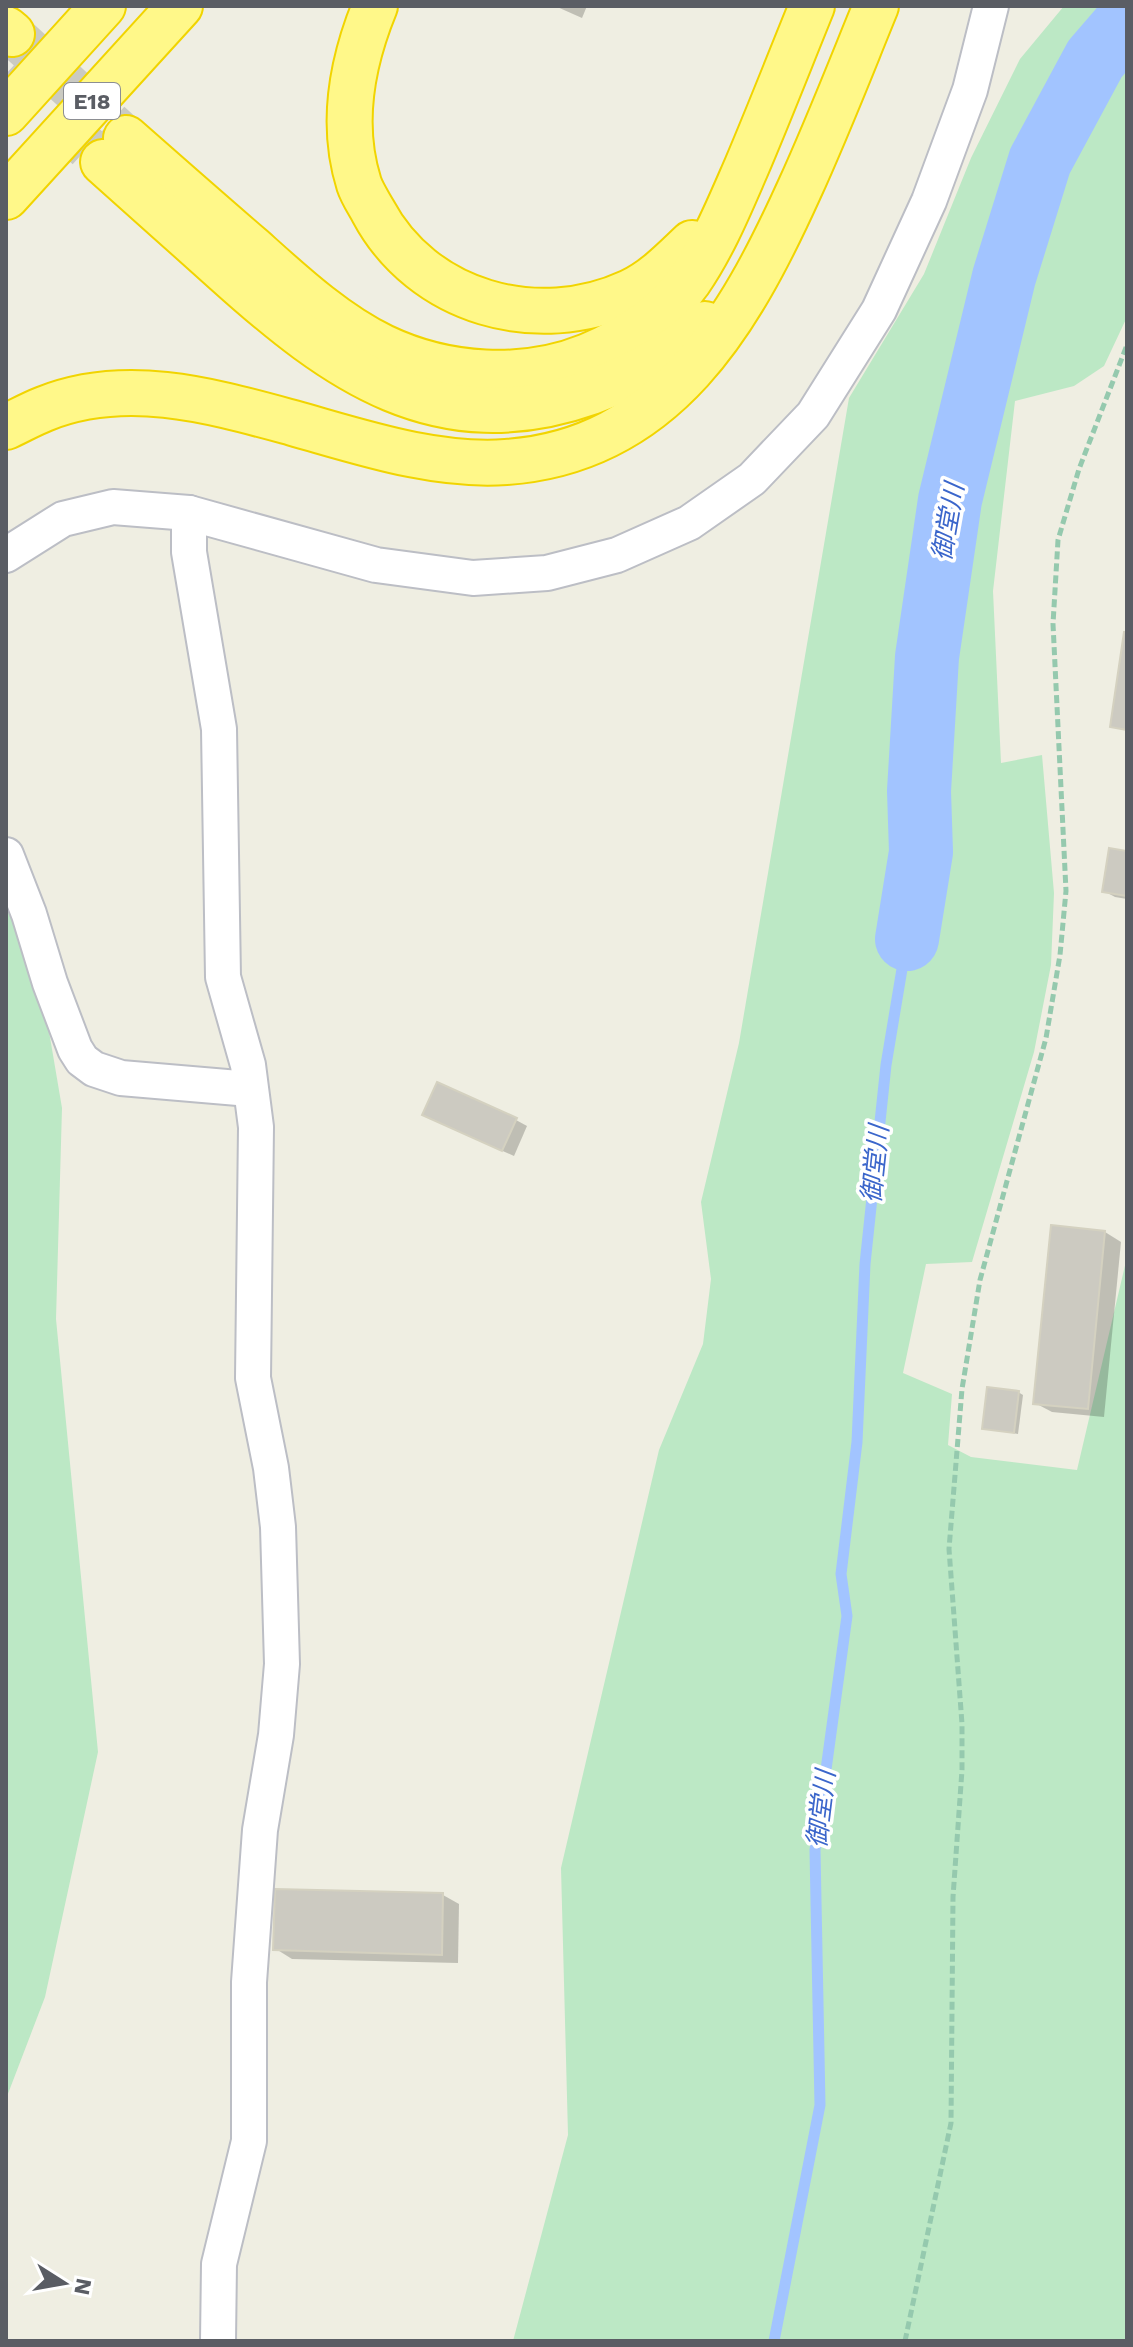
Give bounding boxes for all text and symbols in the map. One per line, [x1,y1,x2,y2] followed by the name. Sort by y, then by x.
[64,83,120,119] road number: E18
[926,478,970,563] water label: 御堂川
[856,1121,894,1204] water label: 御堂川
[801,1765,841,1850] water label: 御堂川
[24,2243,104,2323] north arrow
[69,2276,97,2297] text: N

